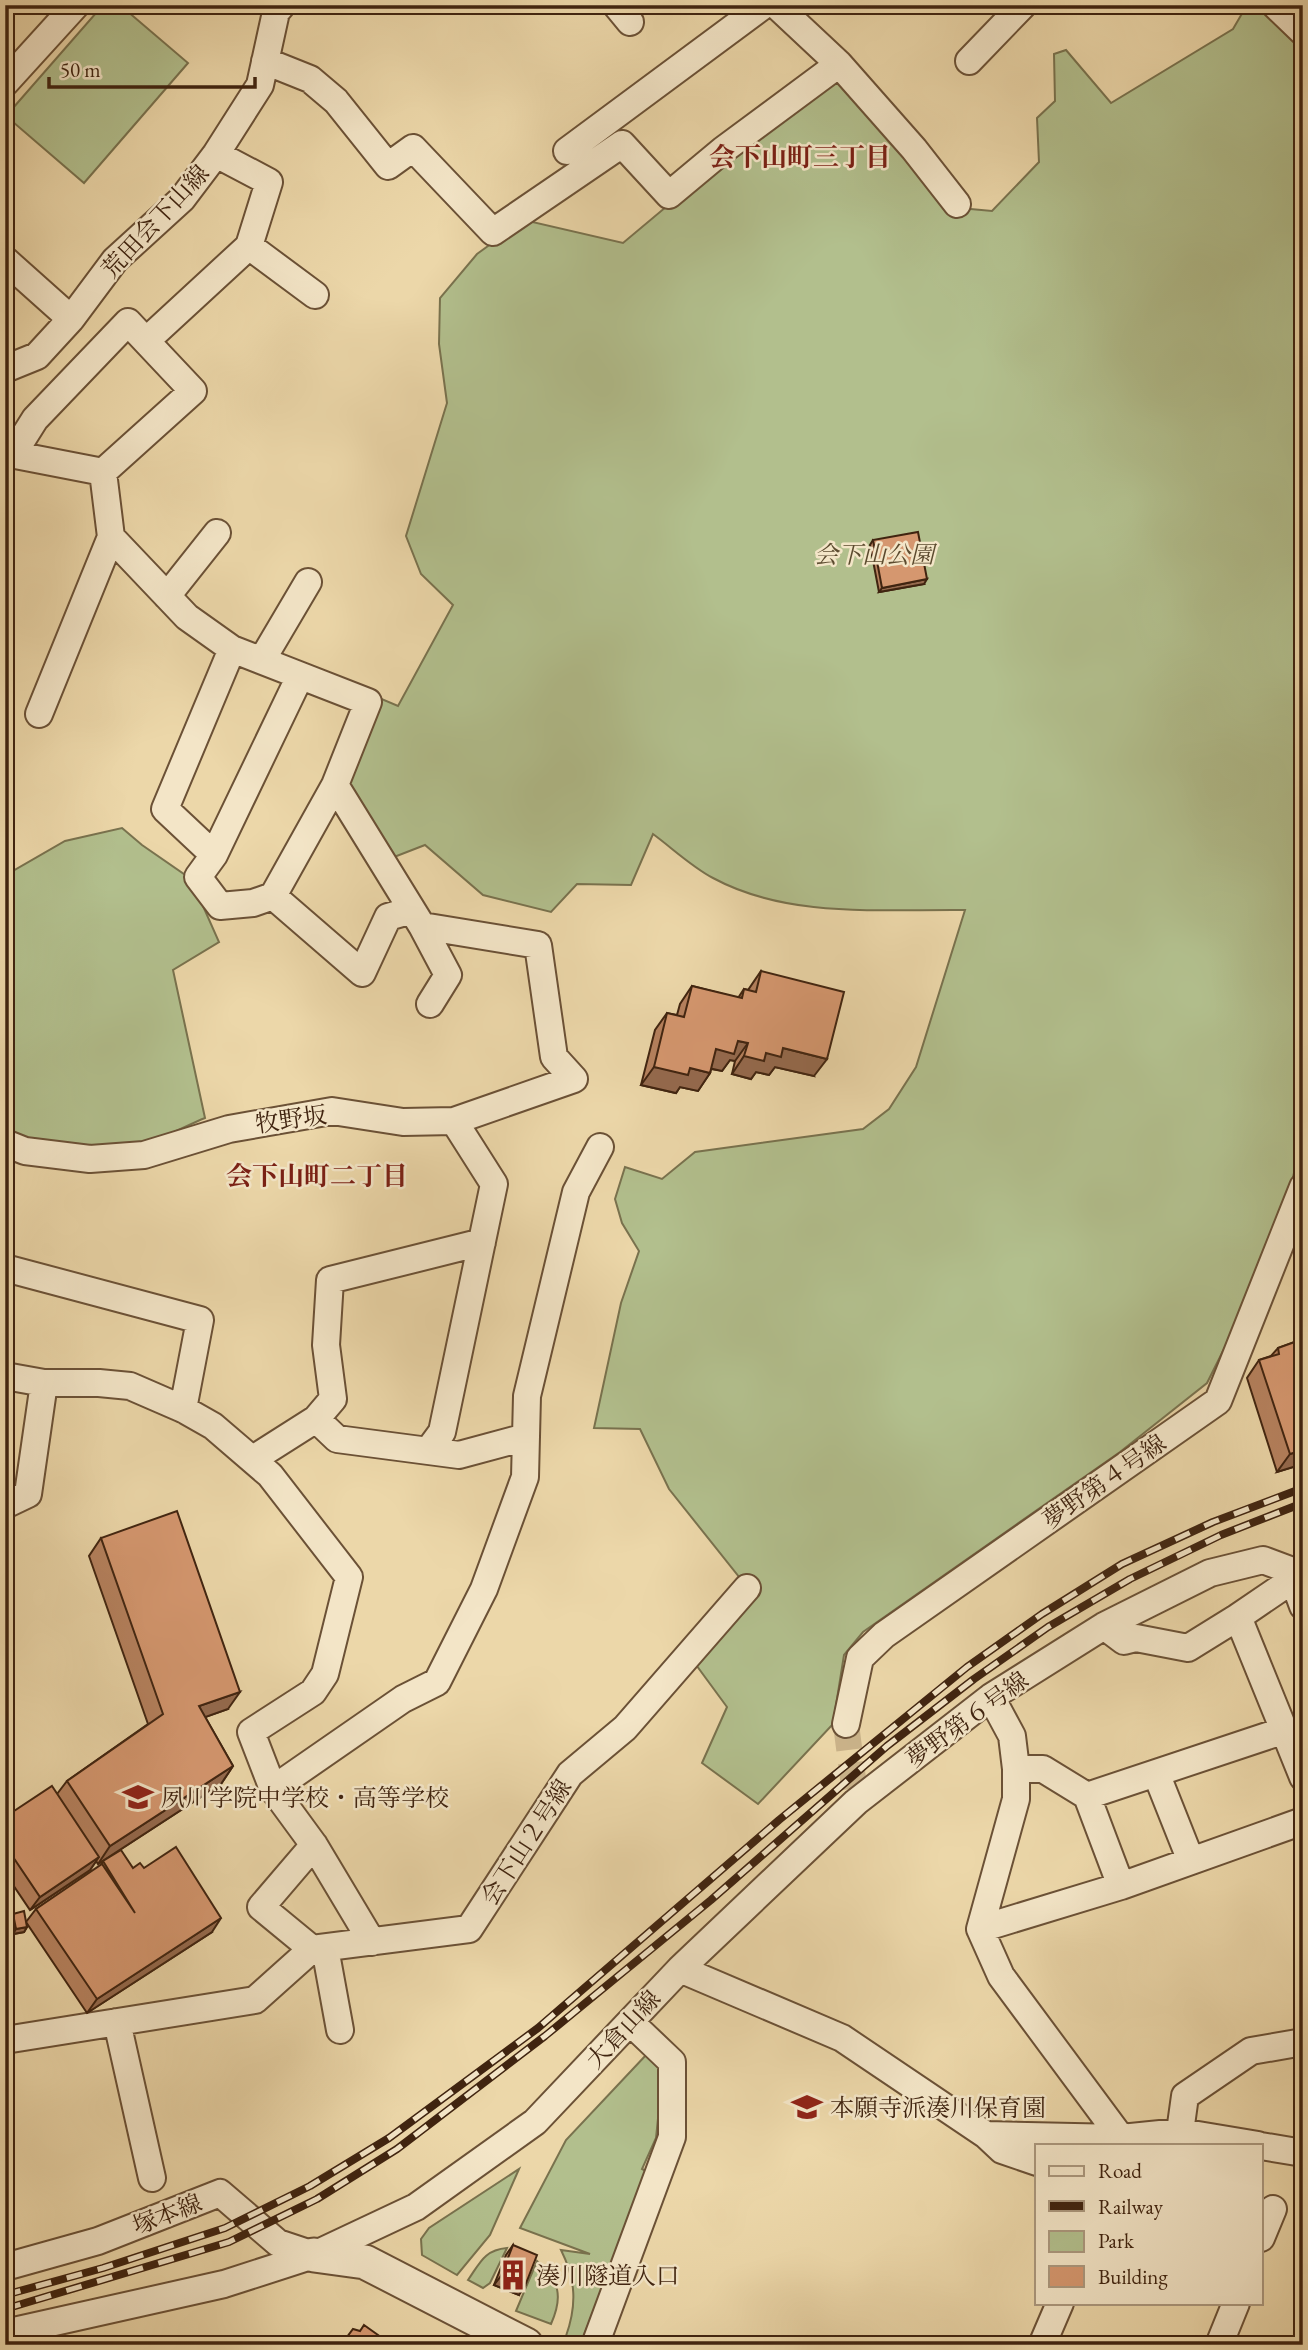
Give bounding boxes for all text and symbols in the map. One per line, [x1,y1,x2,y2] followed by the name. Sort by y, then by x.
[49,46,256,90] scale bar
[60,56,101,83] text: 50 m
[709,140,891,174] district label: 会下山町三丁目
[95,158,215,284] street label: 荒田会下山線
[814,539,938,570] park label: 会下山公園
[253,1099,329,1139] street label: 牧野坂
[226,1159,408,1193] district label: 会下山町二丁目
[1036,1427,1172,1535] street label: 夢野第４号線
[900,1664,1034,1774] street label: 夢野第６号線
[474,1773,578,1911] street label: 会下山２号線
[121,1780,155,1814] school or university icon: 夙川学院中学校・高等学校
[161,1782,449,1813] place label: 夙川学院中学校・高等学校
[579,1983,667,2075] street label: 大倉山線
[790,2090,824,2124] school or university icon: 本願寺派湊川保育園
[830,2092,1046,2123] place label: 本願寺派湊川保育園
[1035,2144,1262,2304] legend
[1098,2157,1142,2184] text: Road
[128,2187,206,2241] street label: 塚本線
[1098,2193,1164,2220] text: Railway
[1098,2227,1135,2254] text: Park
[496,2258,530,2292] building icon: 湊川隧道入口
[536,2260,680,2291] place label: 湊川隧道入口
[1098,2263,1168,2290] text: Building

